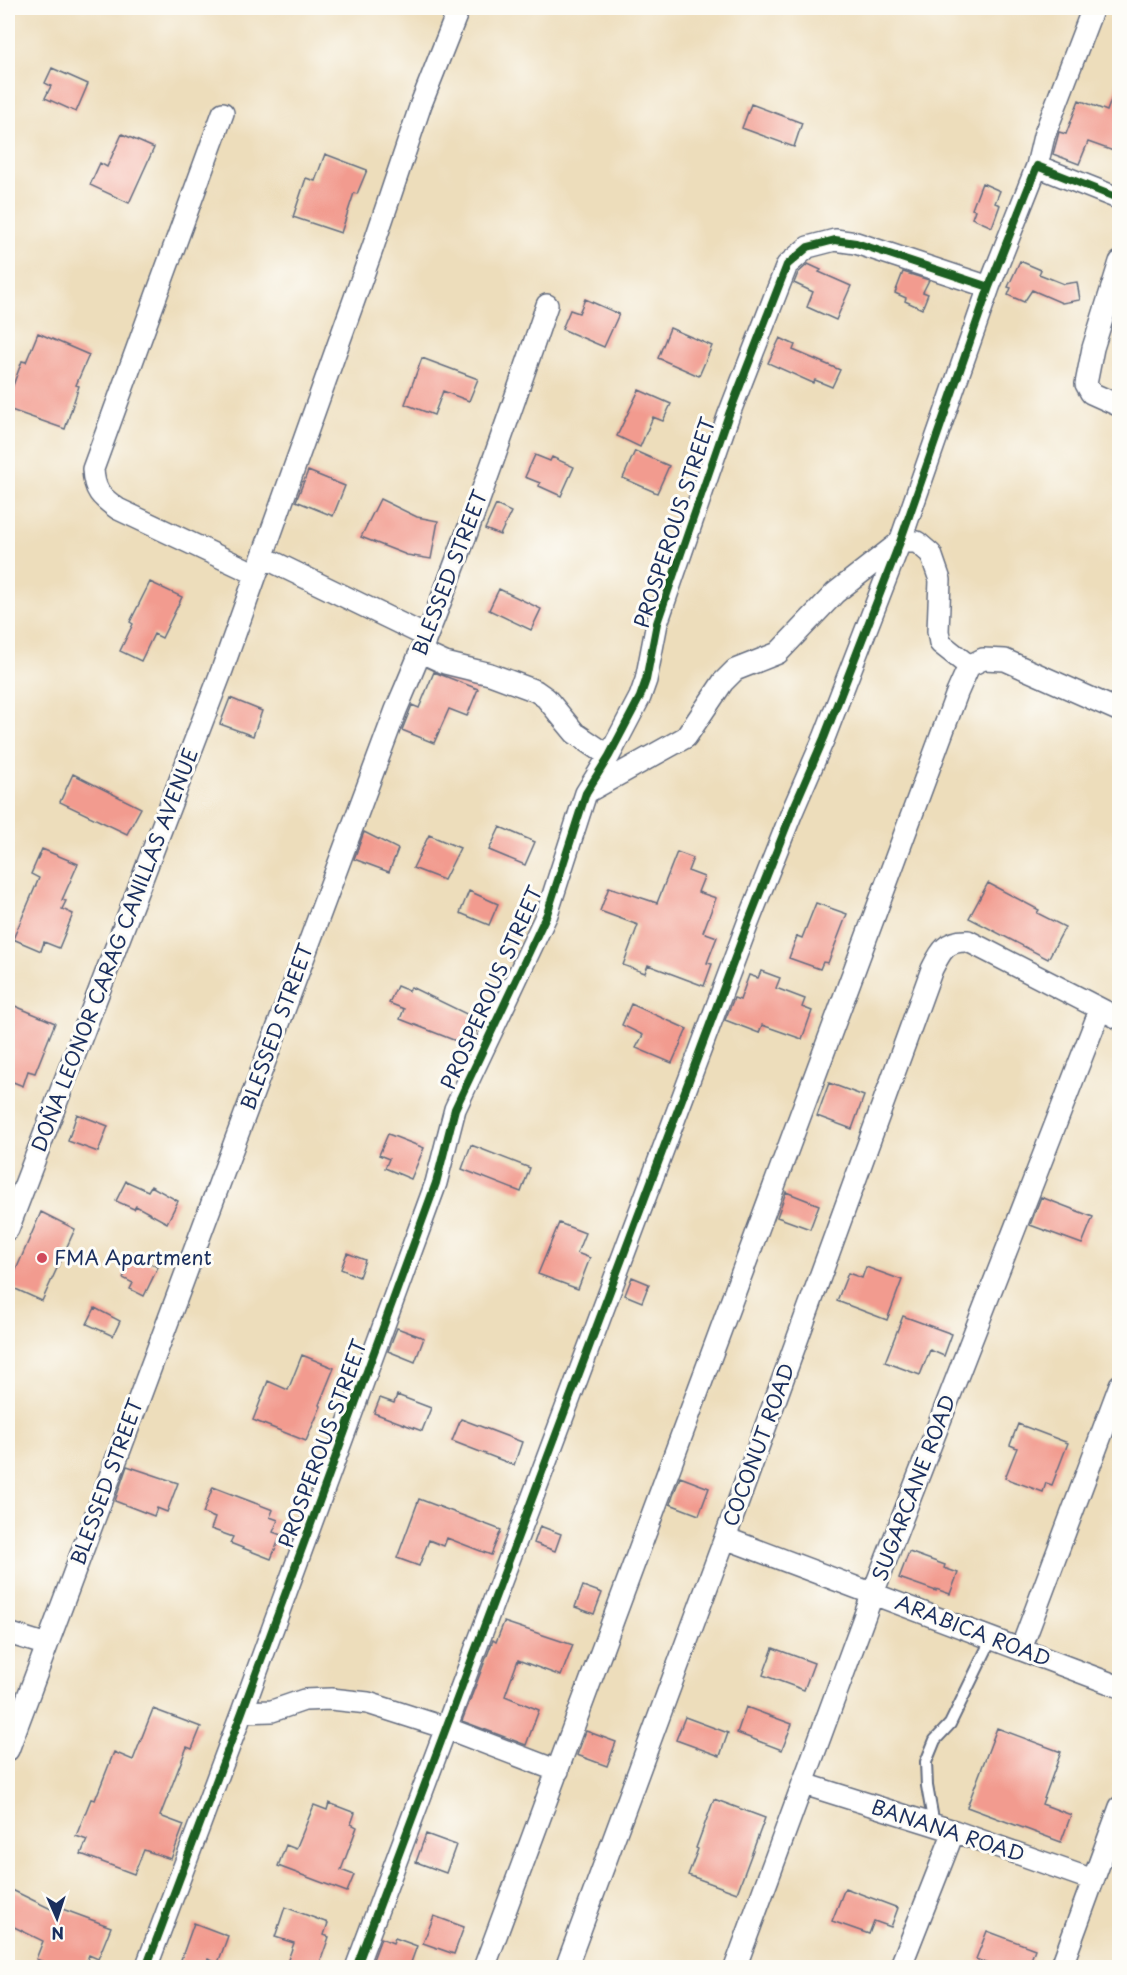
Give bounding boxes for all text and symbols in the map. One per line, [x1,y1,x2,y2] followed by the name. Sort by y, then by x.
[626,413,722,632] street label: PROSPEROUS STREET
[404,485,495,660] street label: BLESSED STREET
[23,744,205,1156] street label: DOÑA LEONOR CARAG CANILLAS AVENUE
[433,881,550,1094] street label: PROSPEROUS STREET
[232,939,320,1114] street label: BLESSED STREET
[54,1242,212,1272] place label: FMA Apartment
[35,1251,49,1265] marker: FMA Apartment
[270,1335,374,1552] street label: PROSPEROUS STREET
[715,1359,802,1530] street label: COCONUT ROAD
[864,1390,962,1585] street label: SUGARCANE ROAD
[62,1394,150,1569] street label: BLESSED STREET
[891,1587,1055,1673] street label: ARABICA ROAD
[868,1791,1029,1869] street label: BANANA ROAD
[27,1888,87,1948] north arrow
[51,1922,65,1946] text: N

